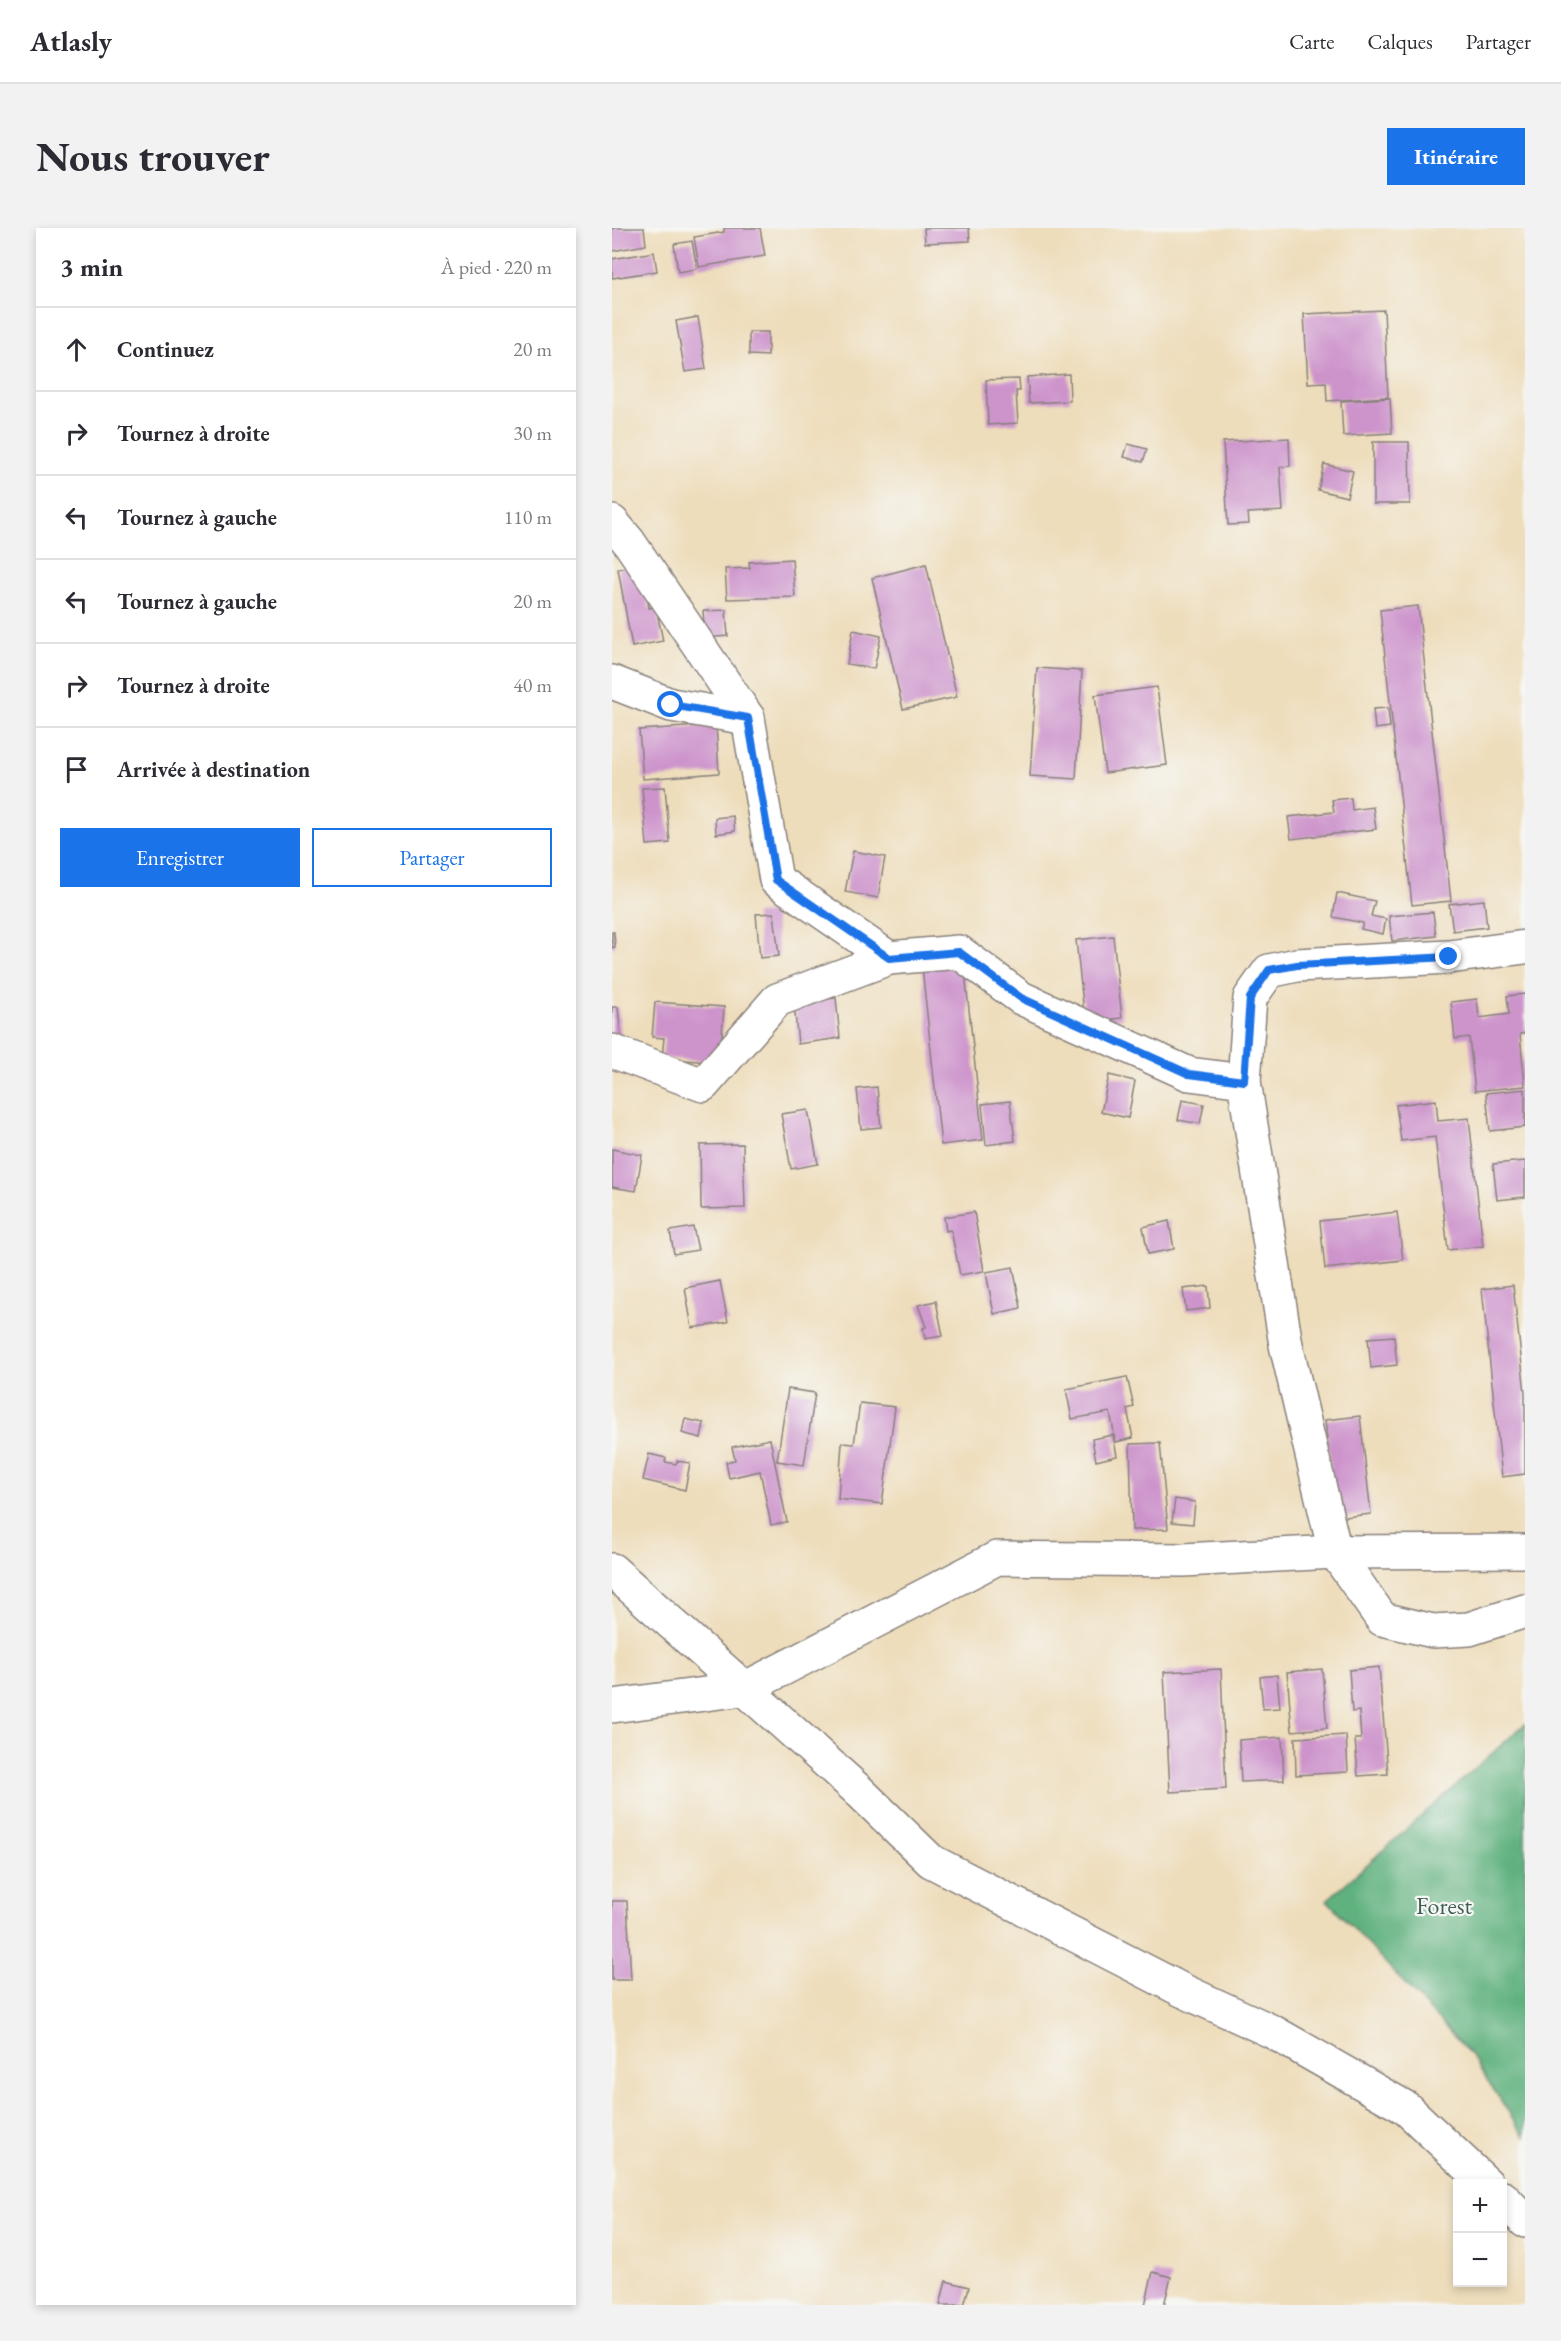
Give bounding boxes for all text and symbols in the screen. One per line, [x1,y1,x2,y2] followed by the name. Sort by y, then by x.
[30,23,112,59] text: Atlasly
[1289,28,1334,55] text: Carte
[1367,28,1433,55] text: Calques
[1466,28,1531,55] text: Partager
[1387,128,1525,185] button: Itinéraire
[36,129,270,184] text: Nous trouver
[60,250,123,284] text: 3 min
[441,254,552,280] text: À pied · 220 m
[60,333,93,366] icon: ahead
[117,335,214,364] text: Continuez
[513,336,552,362] text: 20 m
[60,417,93,450] icon: right
[117,419,270,448] text: Tournez à droite
[513,420,552,446] text: 30 m
[60,501,93,534] icon: left
[117,503,277,532] text: Tournez à gauche
[504,504,552,530] text: 110 m
[60,585,93,618] icon: left
[117,587,277,616] text: Tournez à gauche
[513,588,552,614] text: 20 m
[60,669,93,702] icon: right
[117,671,270,700] text: Tournez à droite
[513,672,552,698] text: 40 m
[657,691,683,717] route start
[60,753,93,786] icon: arrive
[117,755,310,784] text: Arrivée à destination
[60,828,300,887] button: Enregistrer
[312,828,552,887] button: Partager
[1435,943,1461,969] route end
[1416,1890,1473,1921] park label: Forest
[1453,2179,1507,2287] map controls
[1453,2179,1507,2233] button: +
[1453,2233,1507,2287] button: −

